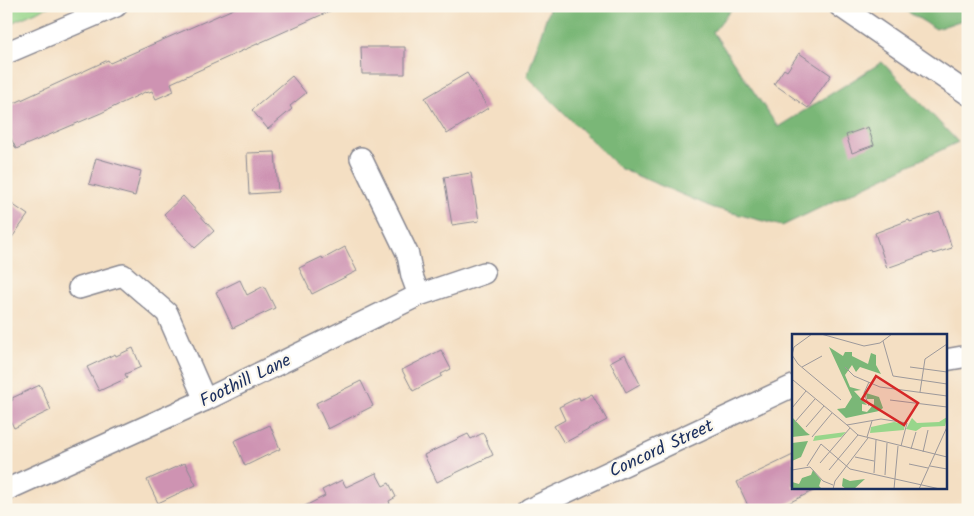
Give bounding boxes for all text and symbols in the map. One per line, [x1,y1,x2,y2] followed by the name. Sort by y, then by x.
[792,334,946,488] inset map
[195,347,296,416] street label: Foothill Lane
[605,412,720,486] street label: Concord Street

